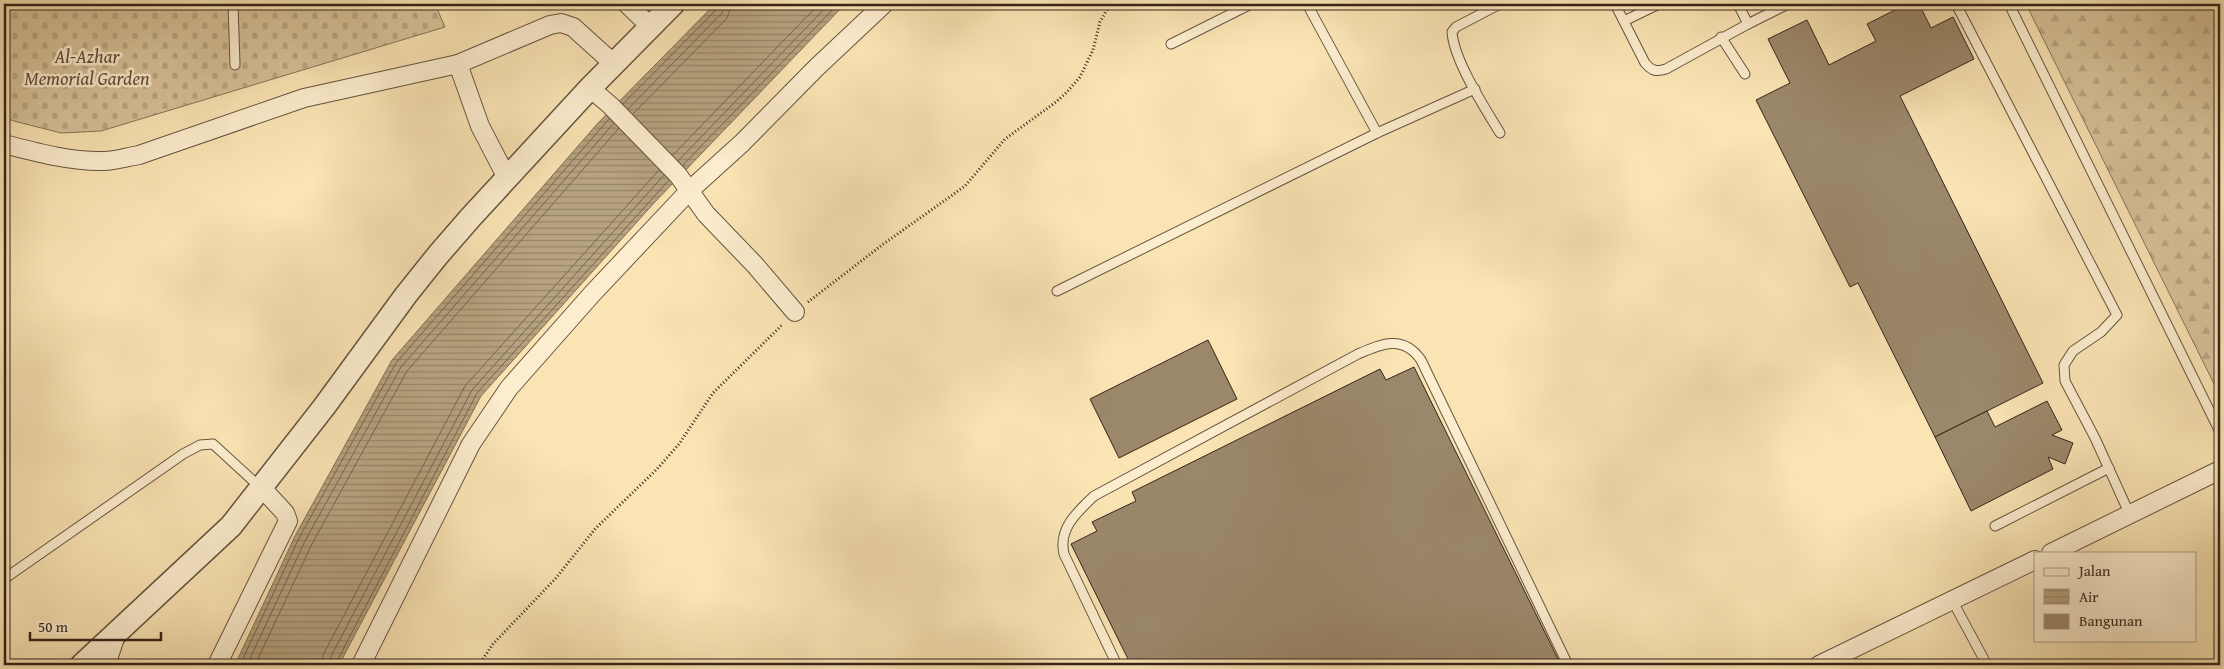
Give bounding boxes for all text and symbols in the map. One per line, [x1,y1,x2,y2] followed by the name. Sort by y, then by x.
[24,42,150,92] park label: Al-Azhar Memorial Garden
[2034,552,2196,642] legend
[2077,560,2111,581] text: Jalan
[2079,586,2099,607] text: Air
[30,609,161,641] scale bar
[2079,610,2143,631] text: Bangunan
[38,616,69,637] text: 50 m

